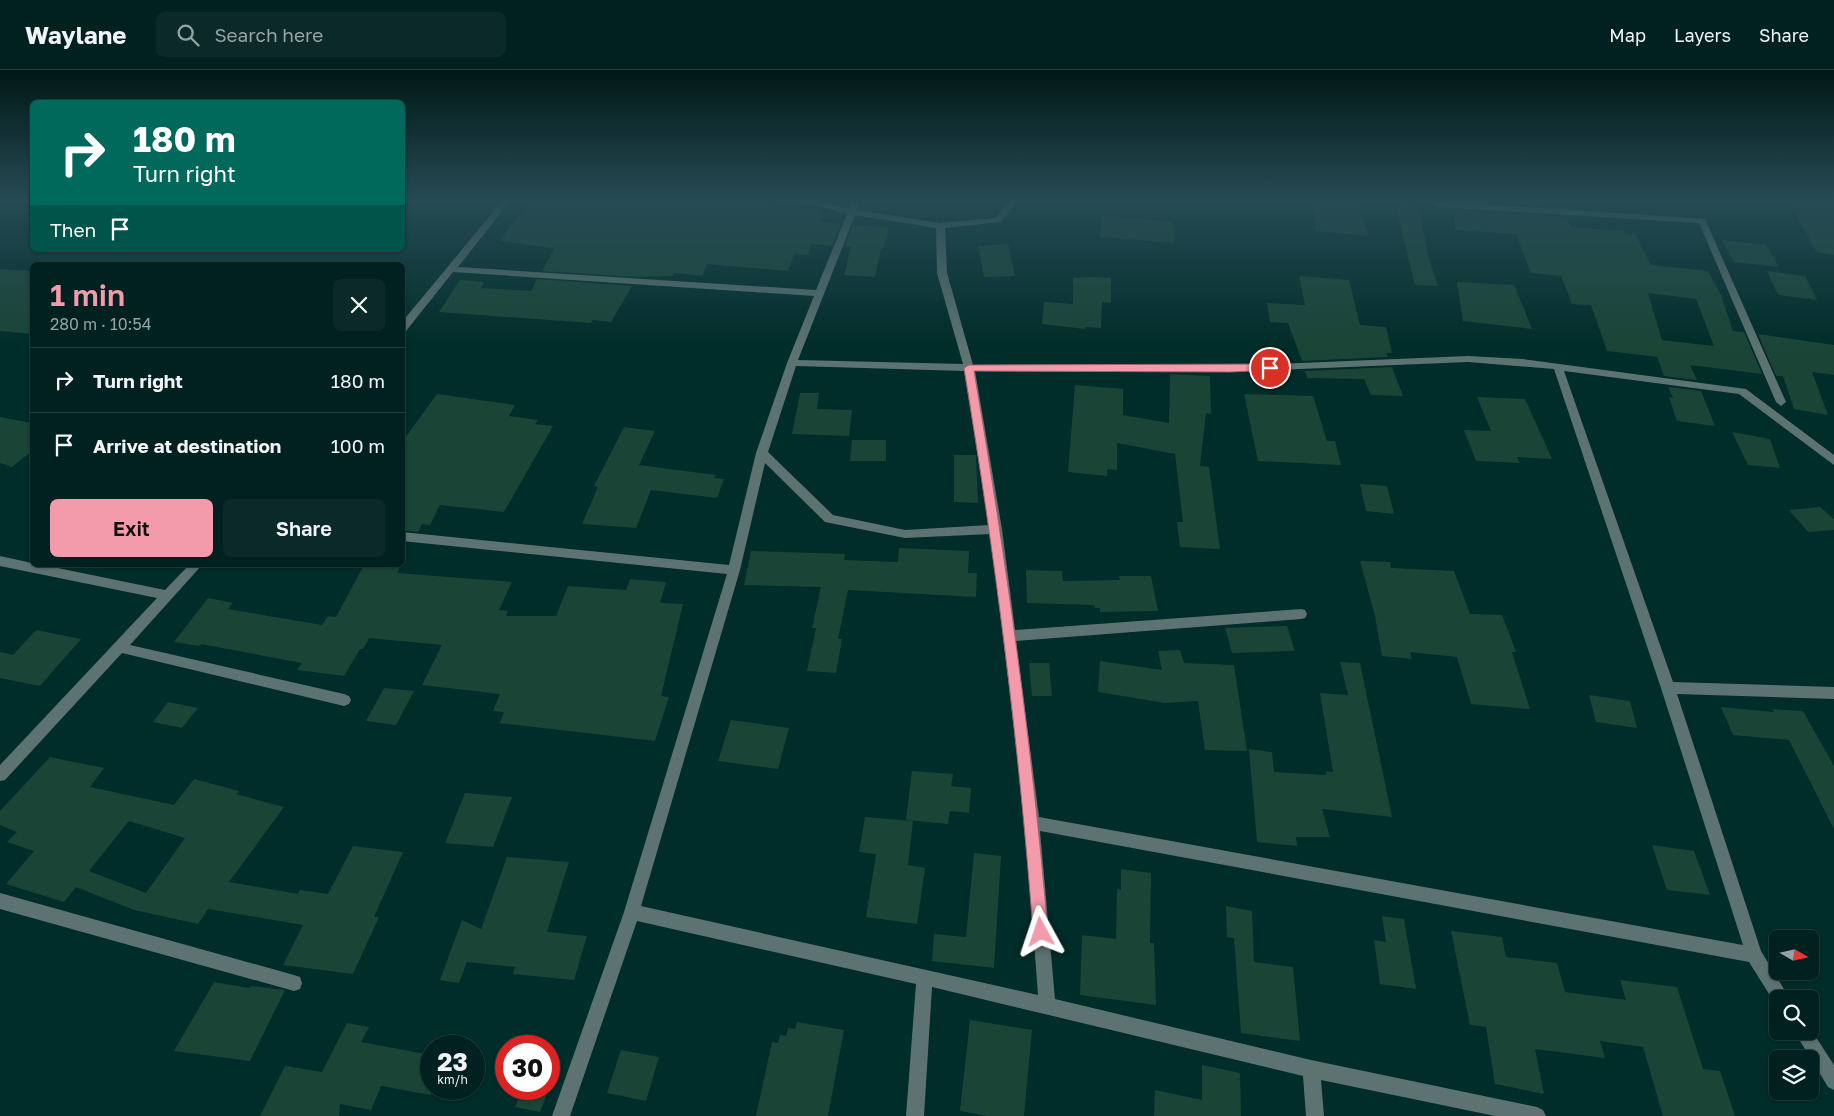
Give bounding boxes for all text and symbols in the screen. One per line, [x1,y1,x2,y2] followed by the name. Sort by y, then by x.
[156,12,506,57] search box
[25,20,126,49] text: Waylane
[174,21,202,49] icon: search
[214,23,323,46] text: Search here
[1609,24,1646,46] text: Map
[1674,24,1731,46] text: Layers
[1759,24,1809,46] text: Share
[133,118,236,160] text: 180 m
[50,120,115,185] icon: right
[133,160,236,187] text: Turn right
[106,215,134,243] icon: arrive
[50,218,96,241] text: Then
[50,277,125,313] text: 1 min
[333,279,385,331] button: close
[50,314,151,334] text: 280 m · 10:54
[1249,347,1291,389] pin
[1256,354,1284,382] icon: arrive
[50,366,78,394] icon: right
[93,369,183,392] text: Turn right
[331,369,385,392] text: 180 m
[50,431,78,459] icon: arrive
[93,434,281,457] text: Arrive at destination
[331,434,385,457] text: 100 m
[50,499,213,557] button: Exit
[223,499,385,557] button: Share
[1014,905,1066,957] position arrow
[1769,930,1819,980] north arrow
[1769,930,1819,1100] map controls
[1769,990,1819,1040] button: search
[495,1035,560,1100] speed limit sign: 30
[437,1046,468,1077] text: 23
[1769,1050,1819,1100] button: layers
[437,1072,468,1087] text: km/h

